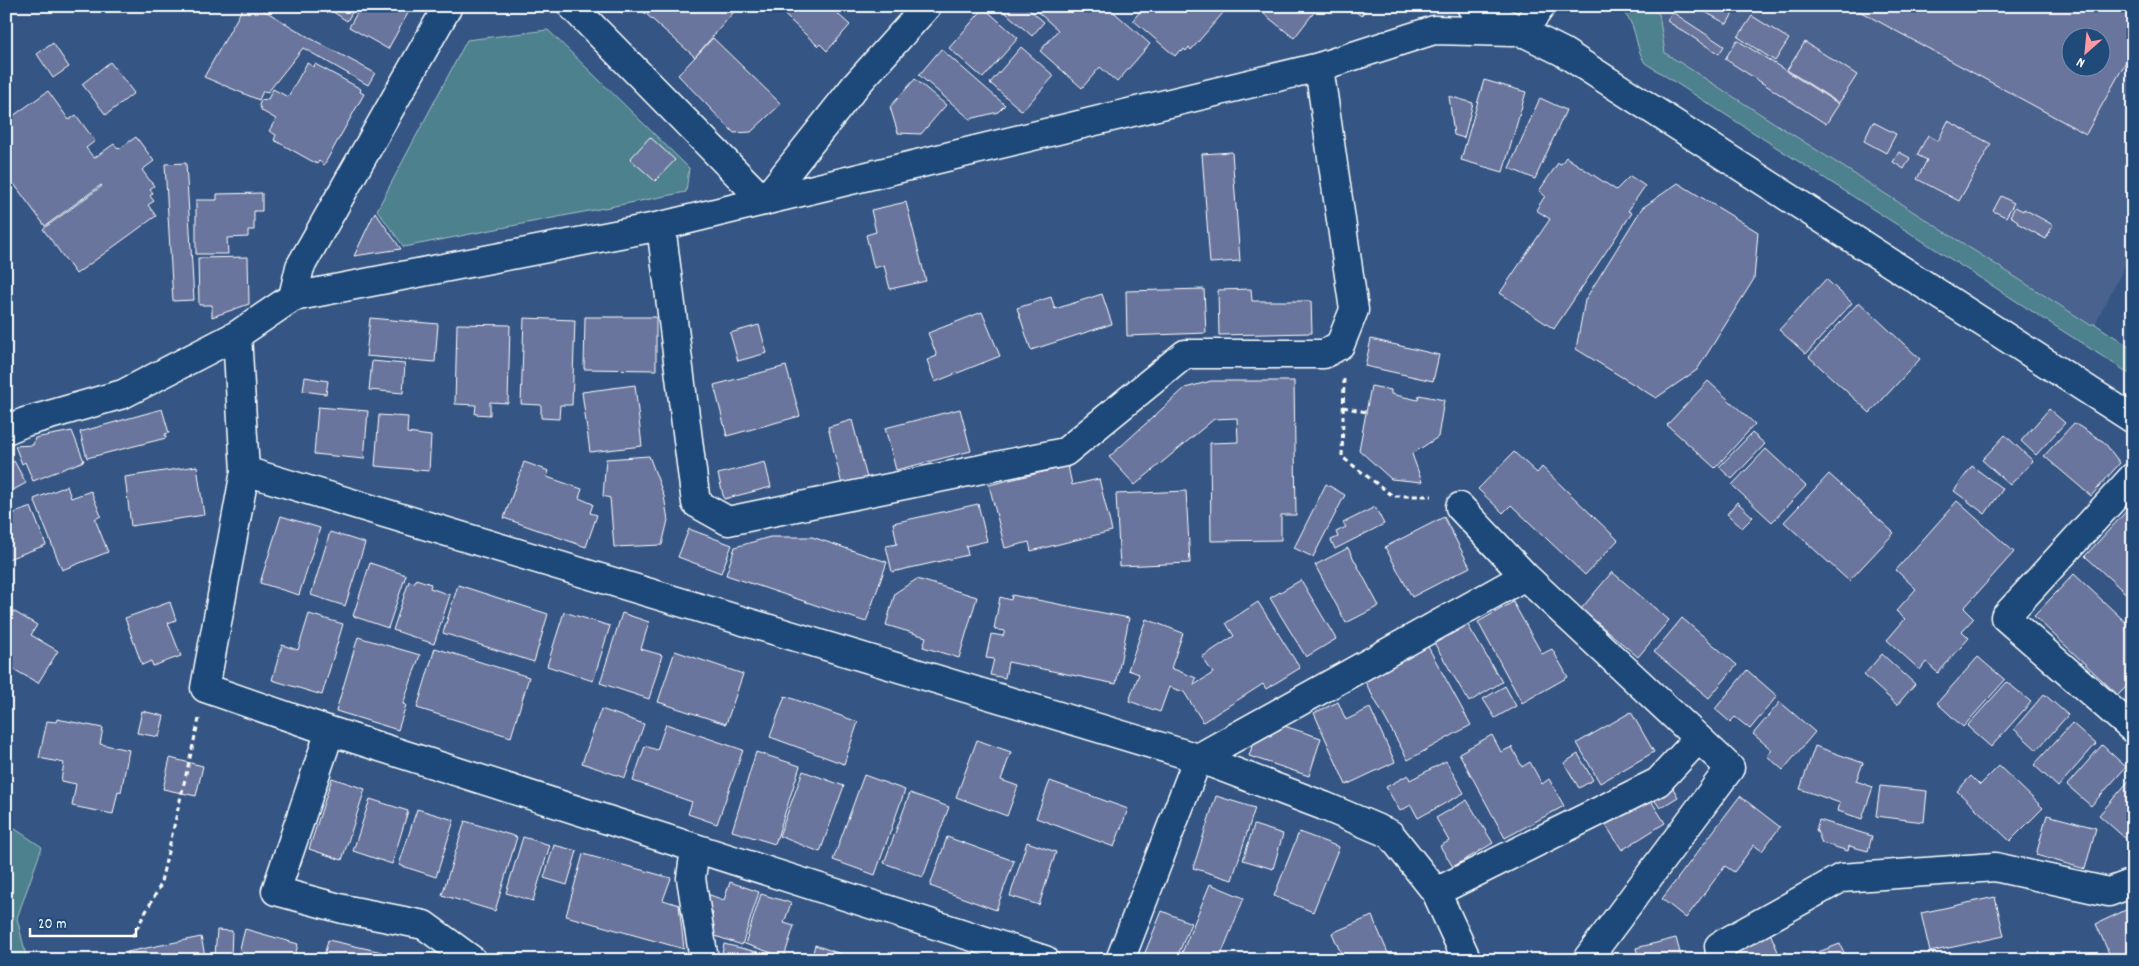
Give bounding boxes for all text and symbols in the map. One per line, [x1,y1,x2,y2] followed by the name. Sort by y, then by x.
[2062,28,2112,78] north arrow
[2073,51,2089,72] text: N
[30,906,136,938] scale bar
[38,914,66,936] text: 20 m

